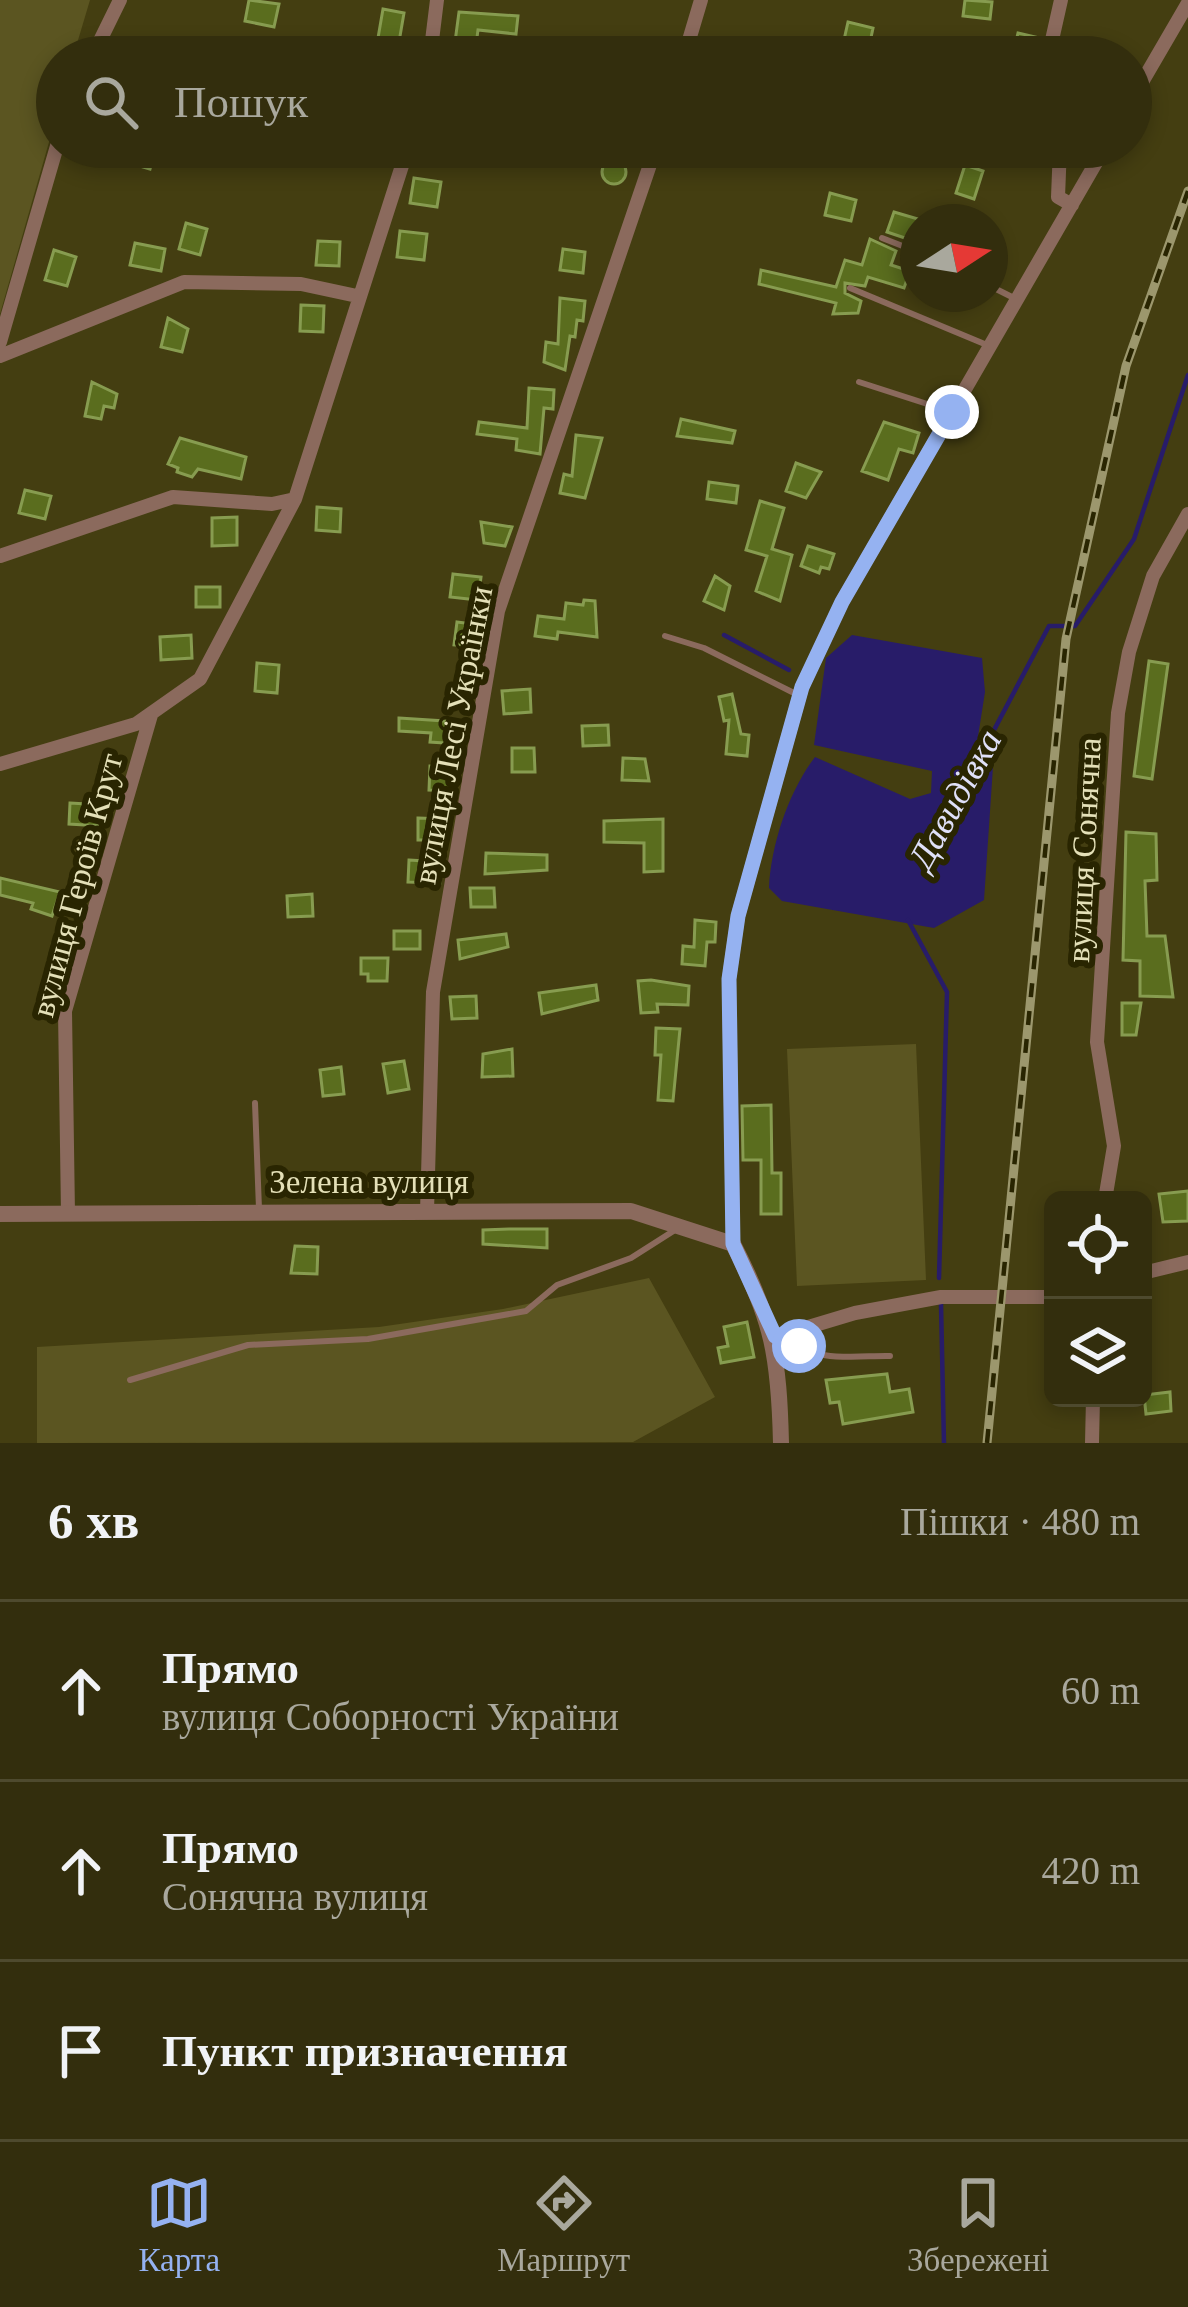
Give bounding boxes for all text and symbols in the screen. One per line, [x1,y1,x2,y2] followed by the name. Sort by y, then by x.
[36,36,1152,168] search box
[78,69,144,135] icon: search
[174,77,308,127] text: Пошук
[900,204,1008,312] north arrow
[925,385,979,439] route end
[406,583,500,887] street label: вулиця Лесі Українки
[899,723,1009,878] water label: Давидівка
[1060,736,1108,963] street label: вулиця Сонячна
[25,749,129,1021] street label: вулиця Героїв Крут
[269,1164,469,1200] street label: Зелена вулиця
[1044,1191,1152,1407] map controls
[1044,1191,1152,1299] button: locate
[1044,1299,1152,1407] button: layers
[772,1319,826,1373] route start
[48,1493,139,1549] text: 6 хв
[900,1500,1140,1543] text: Пішки · 480 m
[162,1643,299,1693] text: Прямо
[48,1658,114,1724] icon: ahead
[1061,1669,1140,1712] text: 60 m
[162,1695,619,1738] text: вулиця Соборності України
[162,1823,299,1873] text: Прямо
[48,1838,114,1904] icon: ahead
[1041,1849,1140,1892] text: 420 m
[162,1875,428,1918] text: Сонячна вулиця
[48,2018,114,2084] icon: arrive
[162,2026,568,2076] text: Пункт призначення
[138,2170,220,2279] tab: Карта
[497,2170,630,2279] tab: Маршрут
[907,2170,1050,2279] tab: Збережені

